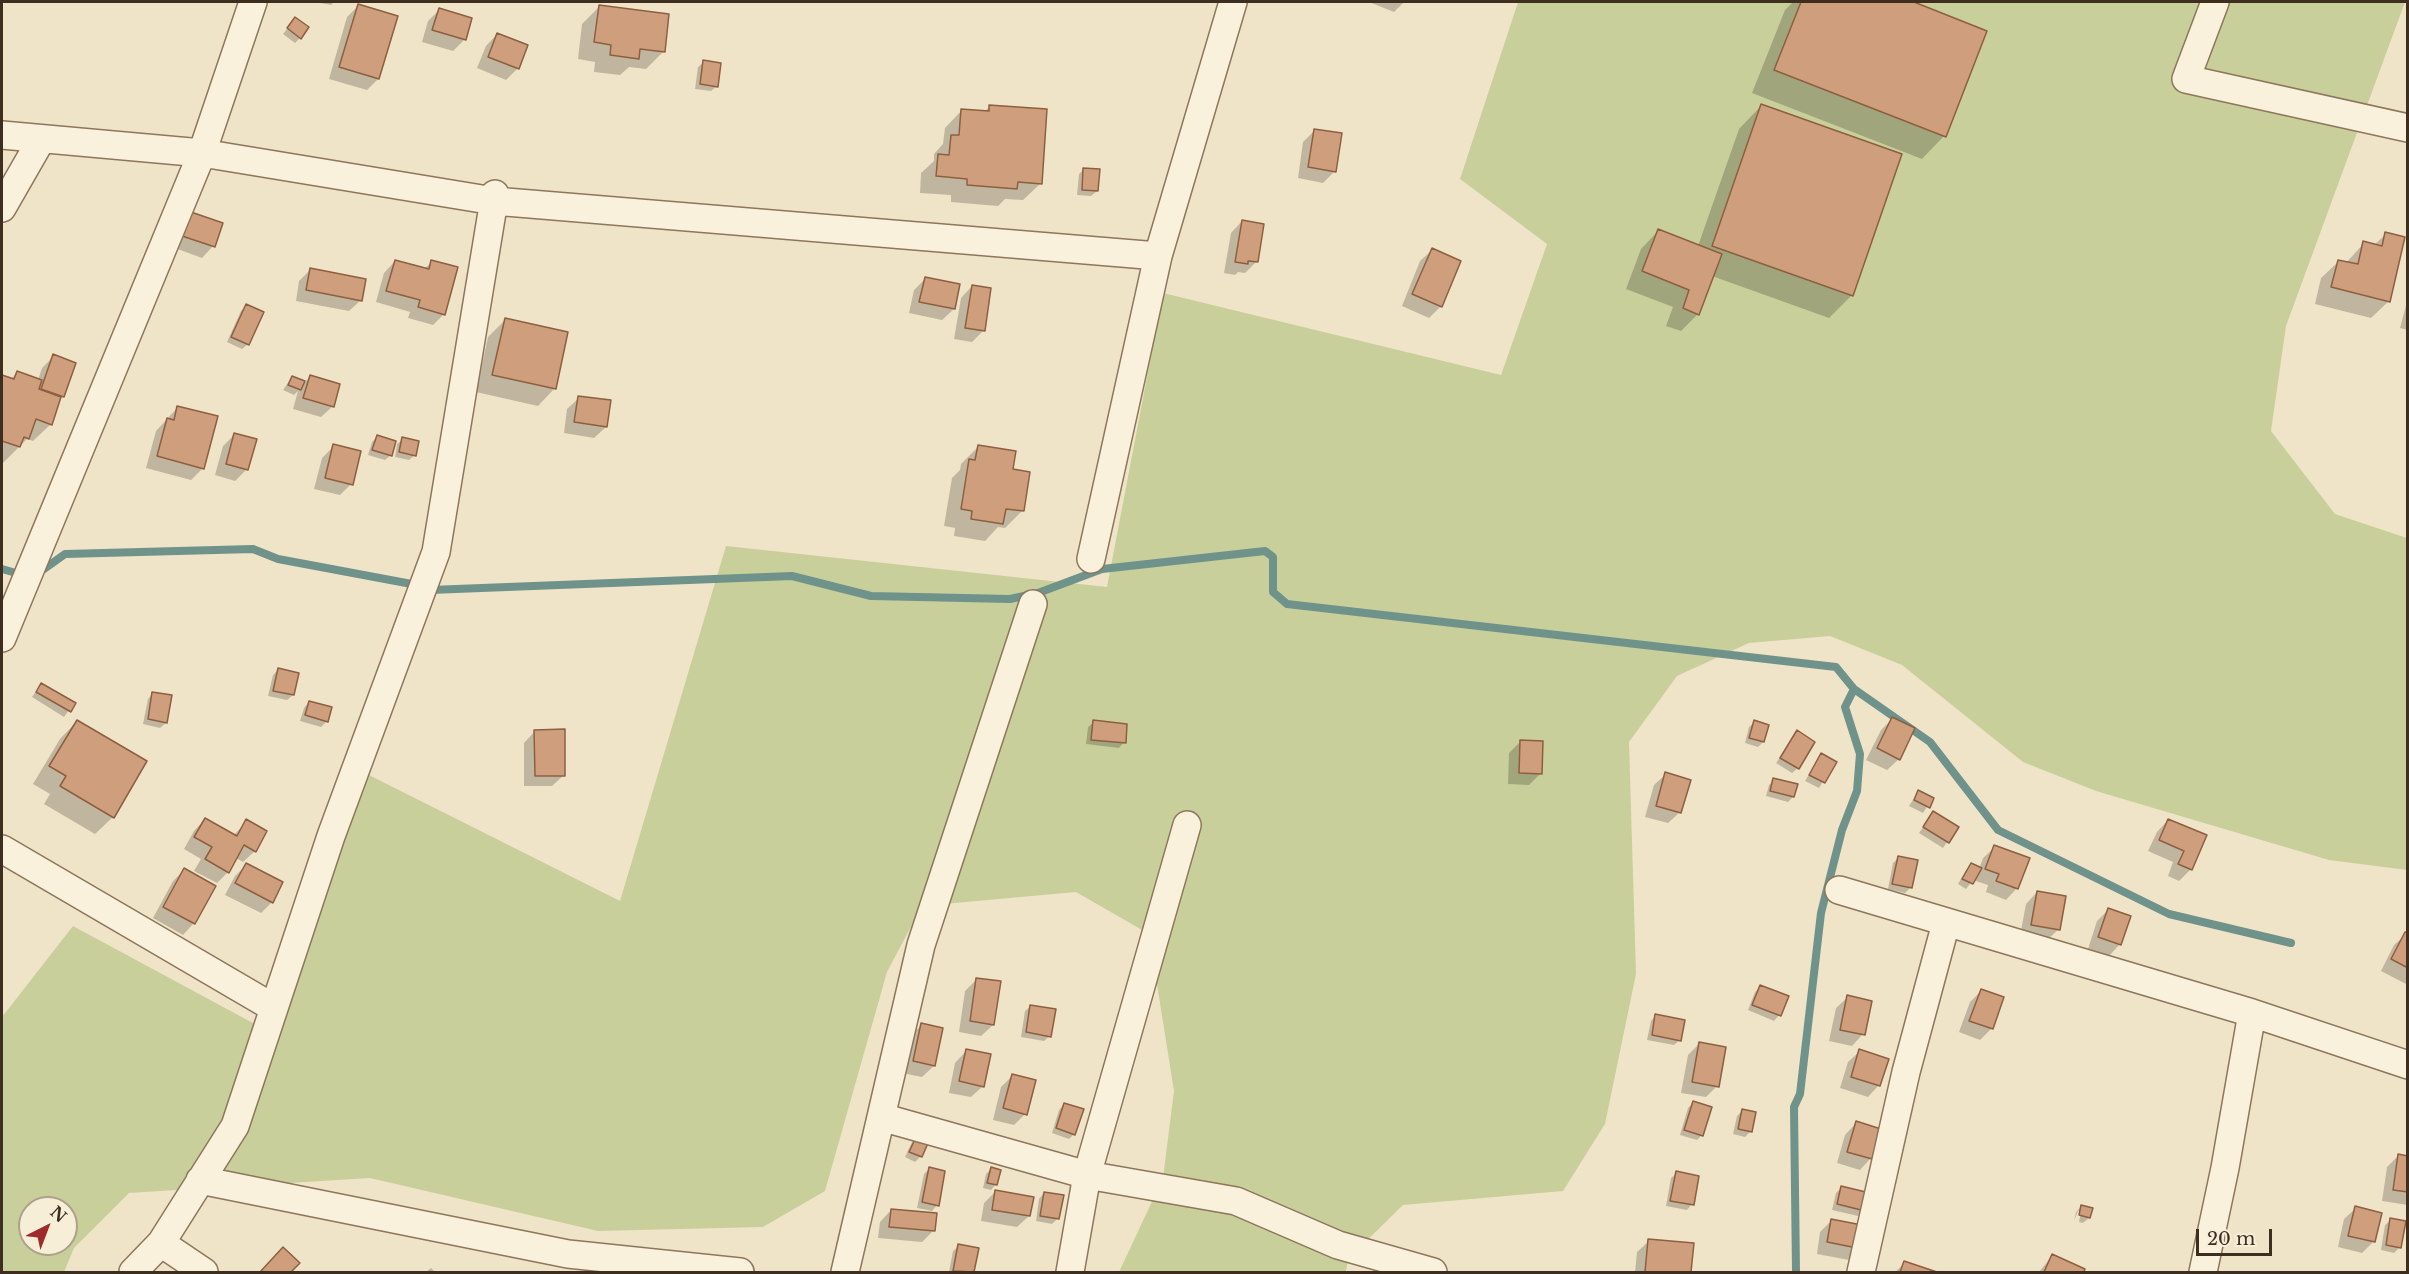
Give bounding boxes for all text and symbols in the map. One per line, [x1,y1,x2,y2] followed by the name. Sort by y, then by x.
[18,1196,78,1256] north arrow
[46,1202,71,1227] text: N
[2199,1217,2276,1255] scale bar
[2207,1228,2255,1250] text: 20 m

